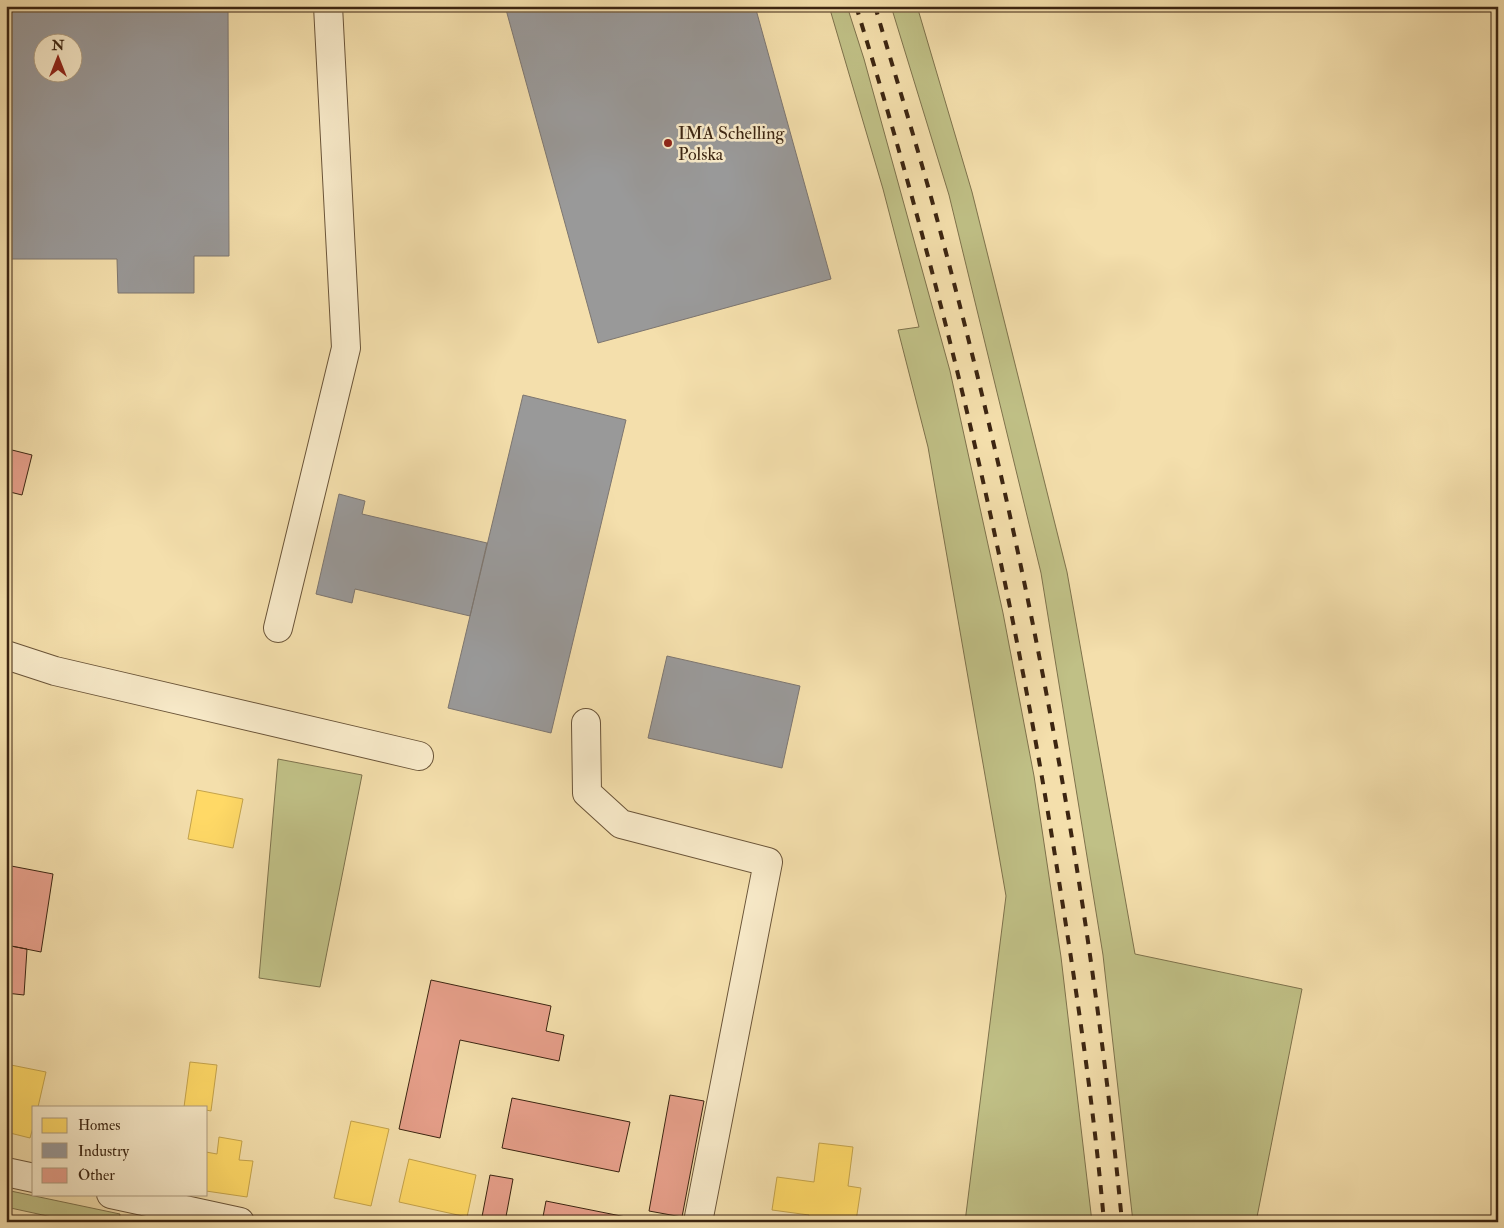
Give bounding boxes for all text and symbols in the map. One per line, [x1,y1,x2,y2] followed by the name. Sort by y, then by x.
[32,32,82,82] north arrow
[51,37,65,54] text: N
[678,122,785,166] place label: IMA Schelling Polska
[662,137,674,149] marker: IMA Schelling Polska
[32,1106,208,1196] legend
[78,1116,120,1135] text: Homes
[78,1142,129,1161] text: Industry
[78,1166,115,1185] text: Other

